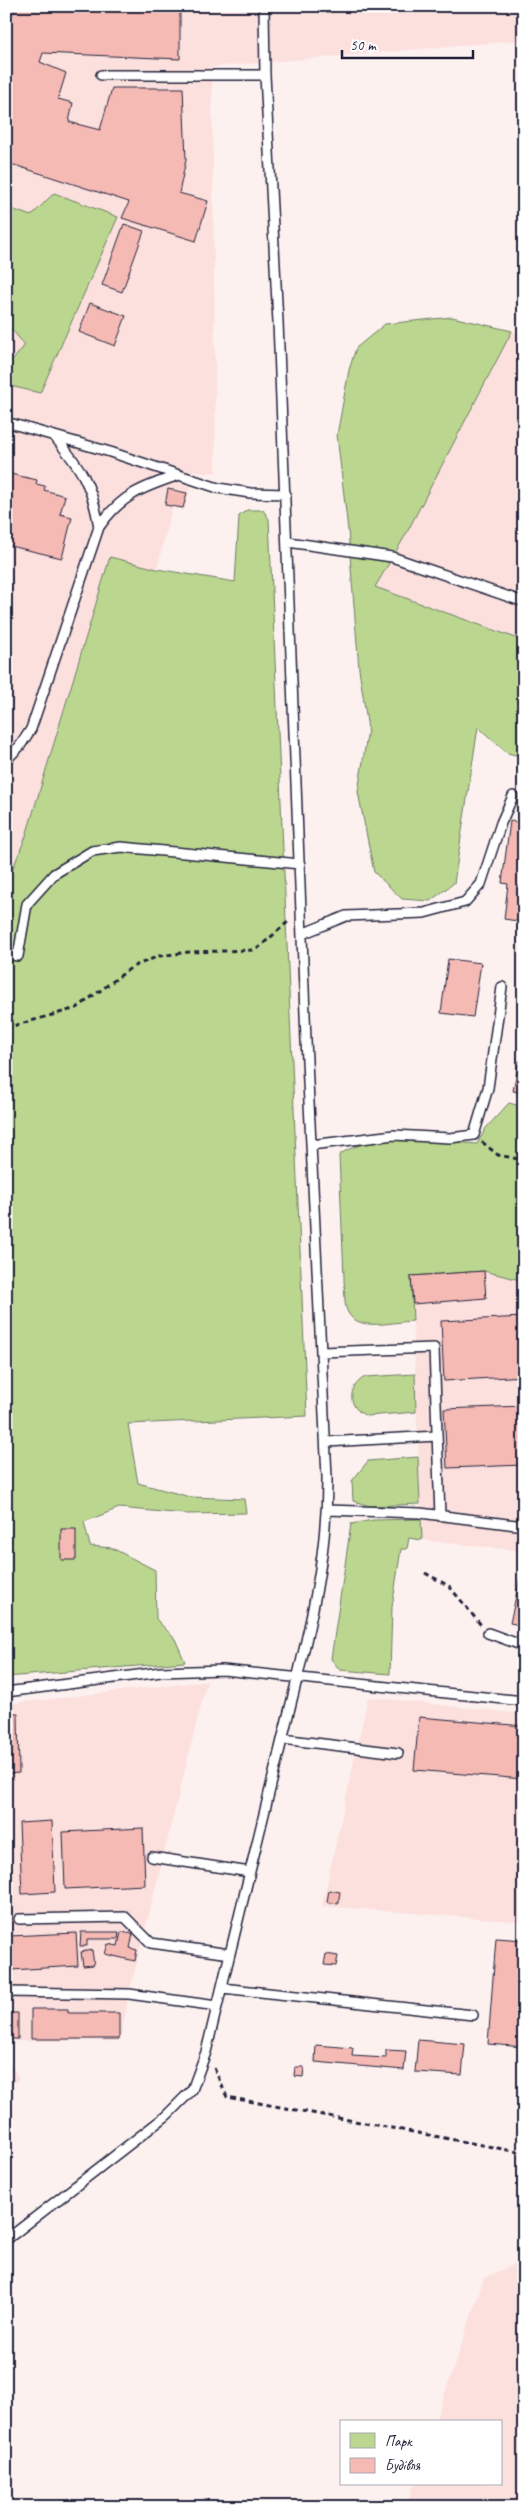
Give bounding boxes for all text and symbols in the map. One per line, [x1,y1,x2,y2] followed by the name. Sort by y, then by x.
[342,28,474,60] scale bar
[350,36,377,55] text: 50 m
[340,2420,502,2486] legend
[385,2432,413,2451] text: Парк
[385,2456,420,2475] text: Будівля

